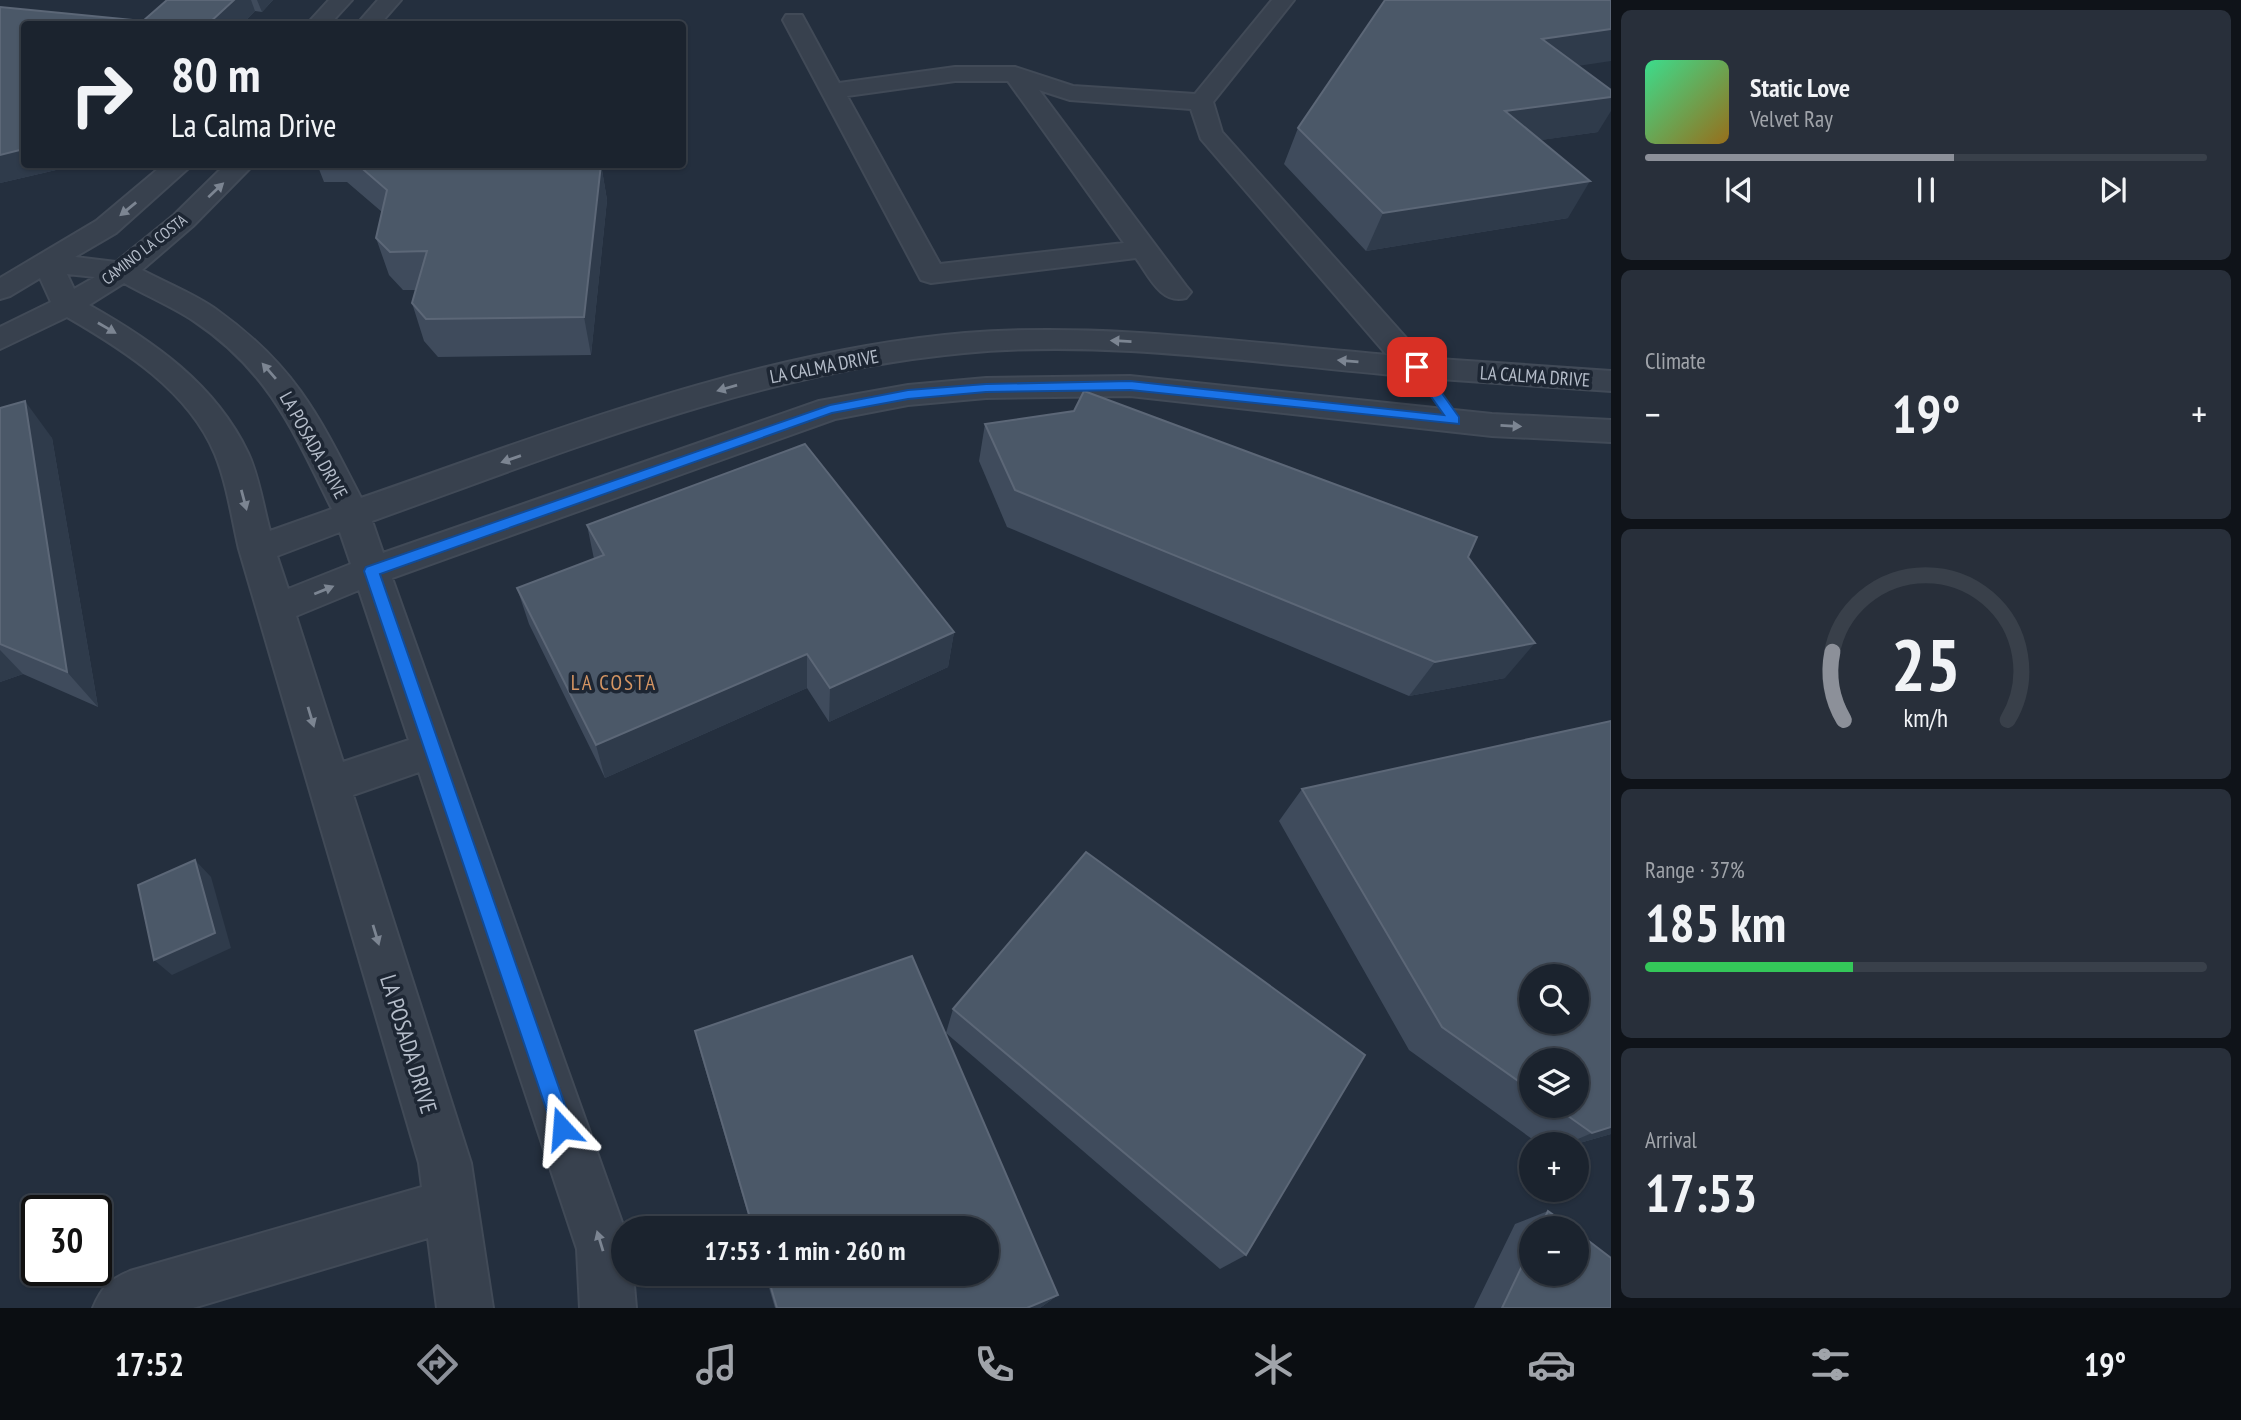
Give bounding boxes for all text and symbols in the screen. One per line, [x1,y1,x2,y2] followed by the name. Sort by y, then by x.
[171,42,260,106] text: 80 m
[56,49,147,140] icon: right
[1750,71,1850,104] text: Static Love
[171,104,336,146] text: La Calma Drive
[1750,104,1833,133] text: Velvet Ray
[1720,171,1758,209] icon: previous
[1907,171,1945,209] icon: pause
[2094,171,2132,209] icon: next
[207,182,224,198] one-way arrow
[119,201,137,216] one-way arrow
[97,209,191,289] street label: CAMINO LA COSTA
[97,322,117,334] one-way arrow
[1110,336,1132,347] one-way arrow
[1387,337,1447,397] pin
[767,344,881,388] street label: LA CALMA DRIVE
[1645,346,1706,375] text: Climate
[1398,348,1436,386] icon: arrive
[1336,355,1358,366] one-way arrow
[1479,360,1591,392] street label: LA CALMA DRIVE
[262,362,277,379] one-way arrow
[1892,380,1960,447] text: 19°
[716,383,737,393] one-way arrow
[275,387,353,503] street label: LA POSADA DRIVE
[1645,389,1661,438] text: −
[2191,389,2207,438] text: +
[1500,420,1522,431] one-way arrow
[500,454,521,465] one-way arrow
[239,489,250,511] one-way arrow
[314,584,335,595] one-way arrow
[1891,616,1961,710] text: 25
[571,669,657,696] district label: LA COSTA
[1904,702,1948,734] text: km/h
[306,707,316,728] one-way arrow
[1645,855,1745,884] text: Range · 37%
[1645,889,1786,956] text: 185 km
[372,925,382,946] one-way arrow
[1519,964,1589,1286] map controls
[1519,964,1589,1034] button: search
[374,971,444,1117] street label: LA POSADA DRIVE
[1519,1048,1589,1118] button: layers
[525,1091,599,1165] position arrow
[1645,1125,1697,1154] text: Arrival
[1519,1132,1589,1202] button: +
[1645,1159,1757,1226] text: 17:53
[21,1195,112,1286] speed limit sign: 30
[1519,1216,1589,1286] button: −
[595,1230,605,1251] one-way arrow
[705,1234,905,1267] text: 17:53 · 1 min · 260 m
[413,1340,462,1389] icon: directions
[692,1340,741,1389] icon: music
[970,1340,1019,1389] icon: phone
[1249,1340,1298,1389] icon: climate
[1527,1340,1576,1389] icon: car
[1806,1340,1855,1389] icon: filters
[115,1343,184,1385] text: 17:52
[2084,1343,2126,1385] text: 19°

